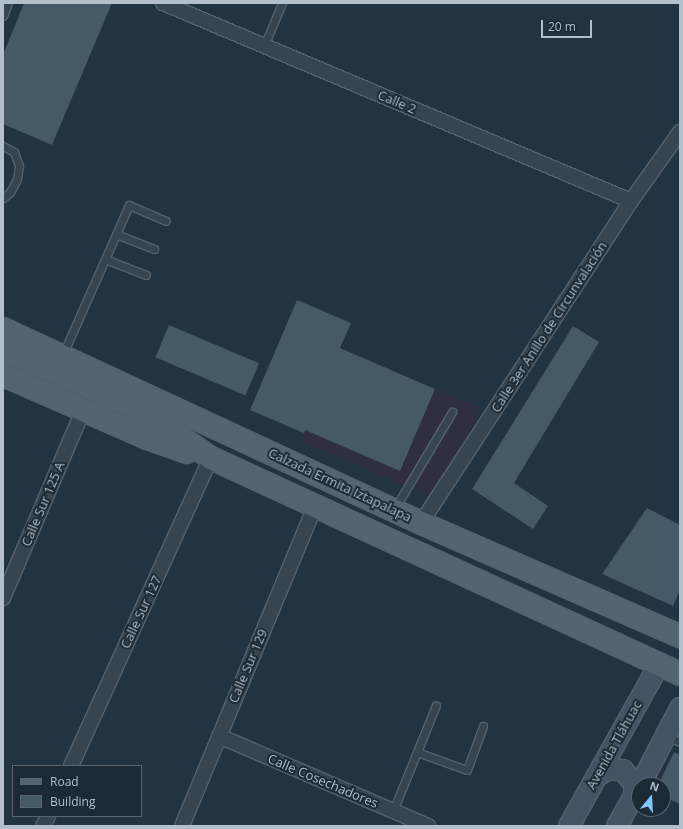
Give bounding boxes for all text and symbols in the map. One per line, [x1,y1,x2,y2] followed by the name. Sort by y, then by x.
[543,12,594,38] scale bar
[548,18,576,35] text: 20 m
[376,87,418,117] street label: Calle 2
[488,239,610,415] street label: Calle 3er Anillo de Circunvalación
[266,445,414,525] street label: Calzada Ermita Iztapalapa
[18,459,68,549] street label: Calle Sur 125 A
[117,573,165,651] street label: Calle Sur 127
[225,627,271,705] street label: Calle Sur 129
[583,698,645,792] street label: Avenida Tláhuac
[266,751,380,811] street label: Calle Cosechadores
[12,765,142,817] legend
[50,773,79,790] text: Road
[631,777,671,817] north arrow
[648,778,661,795] text: N
[50,793,95,810] text: Building

